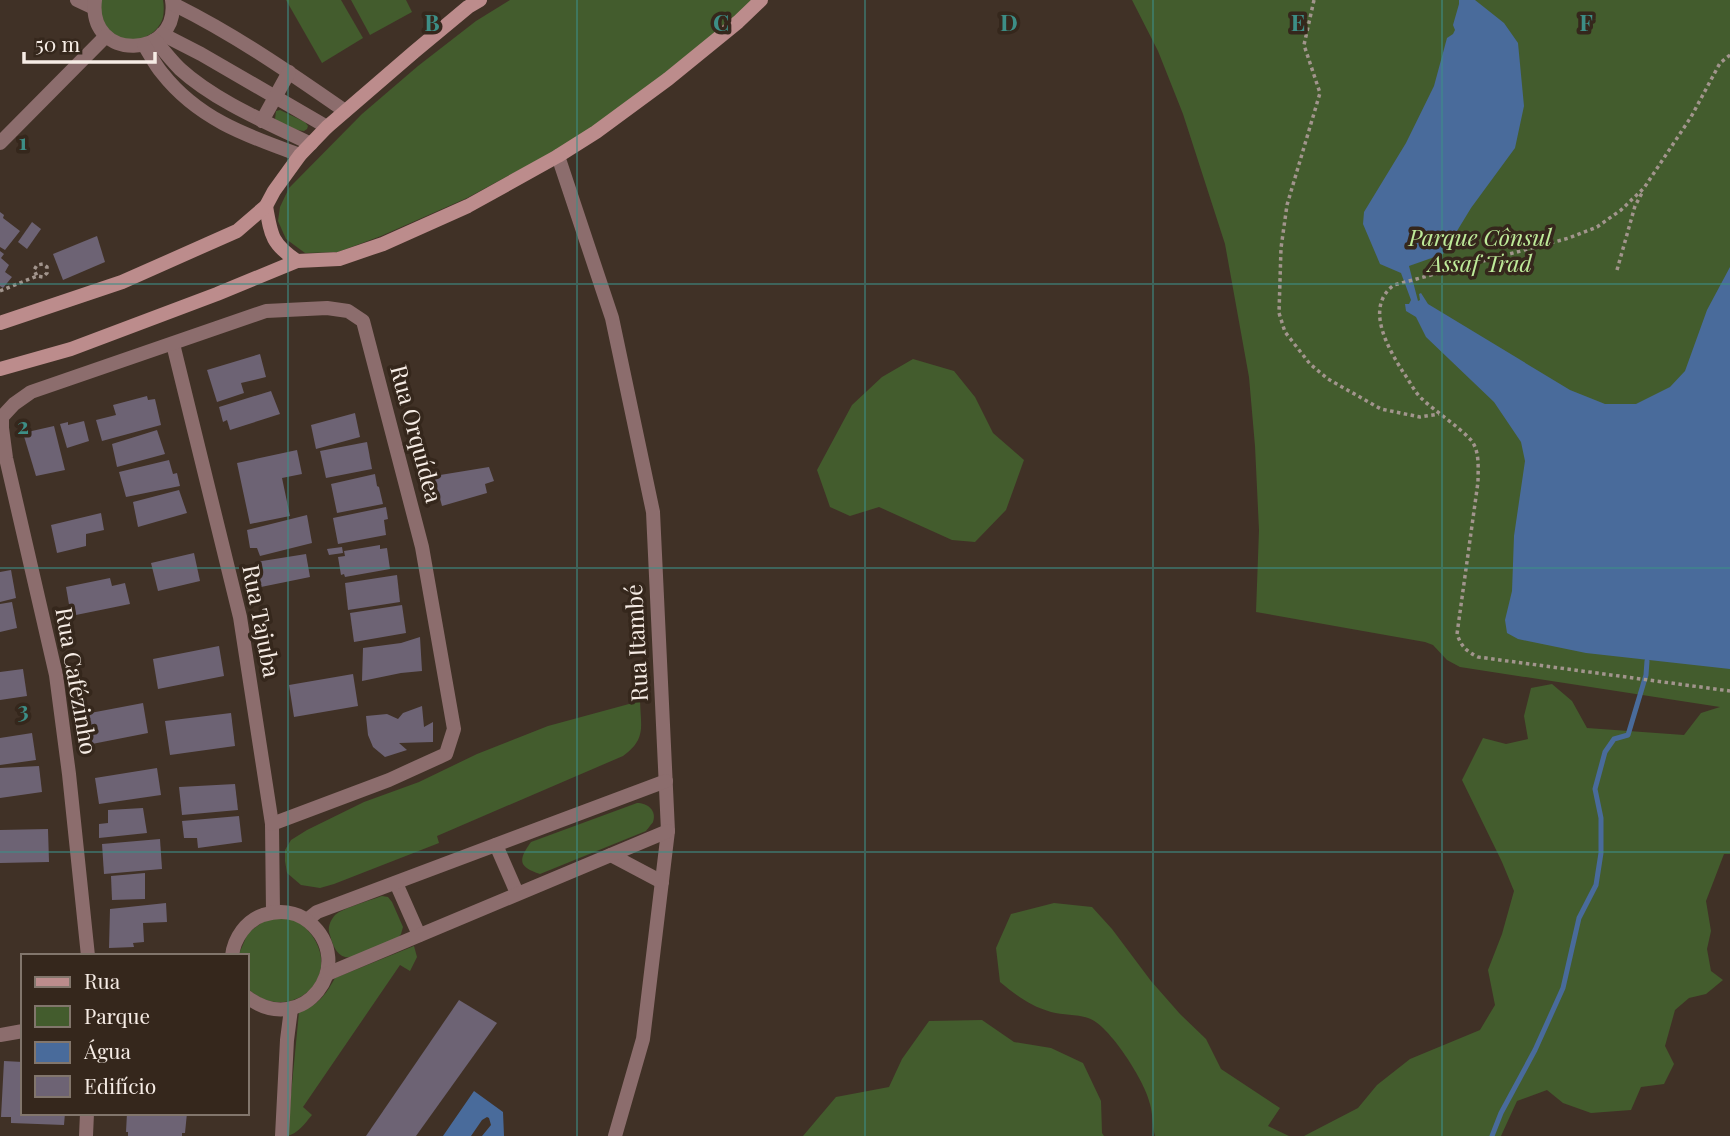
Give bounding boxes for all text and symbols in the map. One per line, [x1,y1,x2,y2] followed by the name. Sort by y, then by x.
[424,6,440,37] text: B
[713,6,729,37] text: C
[1000,6,1018,37] text: D
[1291,6,1305,37] text: E
[1579,6,1593,37] text: F
[24,21,156,65] scale bar
[35,29,81,57] text: 50 m
[19,125,28,156] text: 1
[1407,221,1553,278] park label: Parque Cônsul Assaf Trad
[384,361,451,506] street label: Rua Orquídea
[17,409,29,440] text: 2
[236,562,289,680] street label: Rua Tajuba
[617,584,654,703] street label: Rua Itambé
[49,605,106,757] street label: Rua Cafézinho
[17,693,29,724] text: 3
[21,954,248,1115] legend
[84,966,121,994] text: Rua
[84,1001,150,1029] text: Parque
[83,1036,132,1064] text: Água
[84,1071,156,1099] text: Edifício

